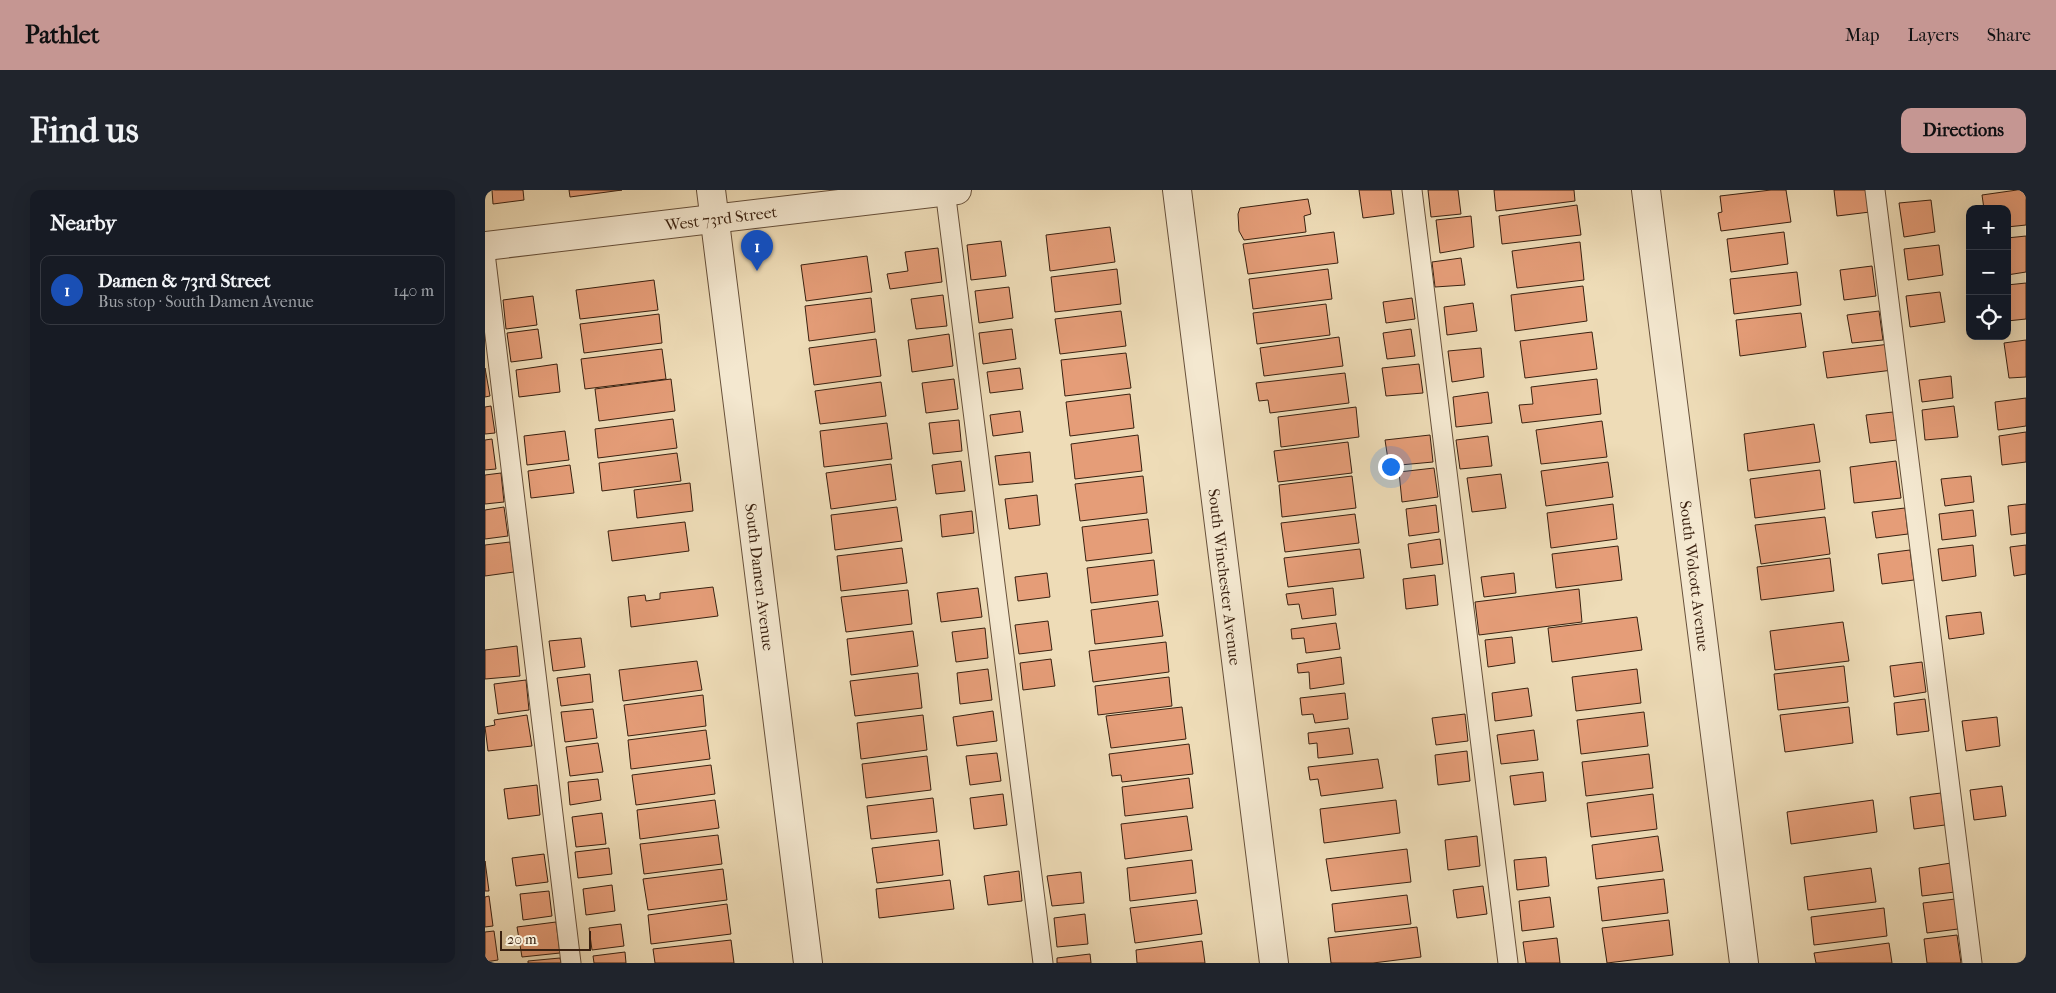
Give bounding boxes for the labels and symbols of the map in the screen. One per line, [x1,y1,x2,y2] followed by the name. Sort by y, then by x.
[663,202,779,235] street label: West 73rd Street
[741,230,773,271] pin: 1
[1378,454,1404,480] your location
[1204,488,1245,667] street label: South Winchester Avenue
[1676,500,1713,653] street label: South Wolcott Avenue
[741,502,778,652] street label: South Damen Avenue
[500,928,591,951] scale bar

